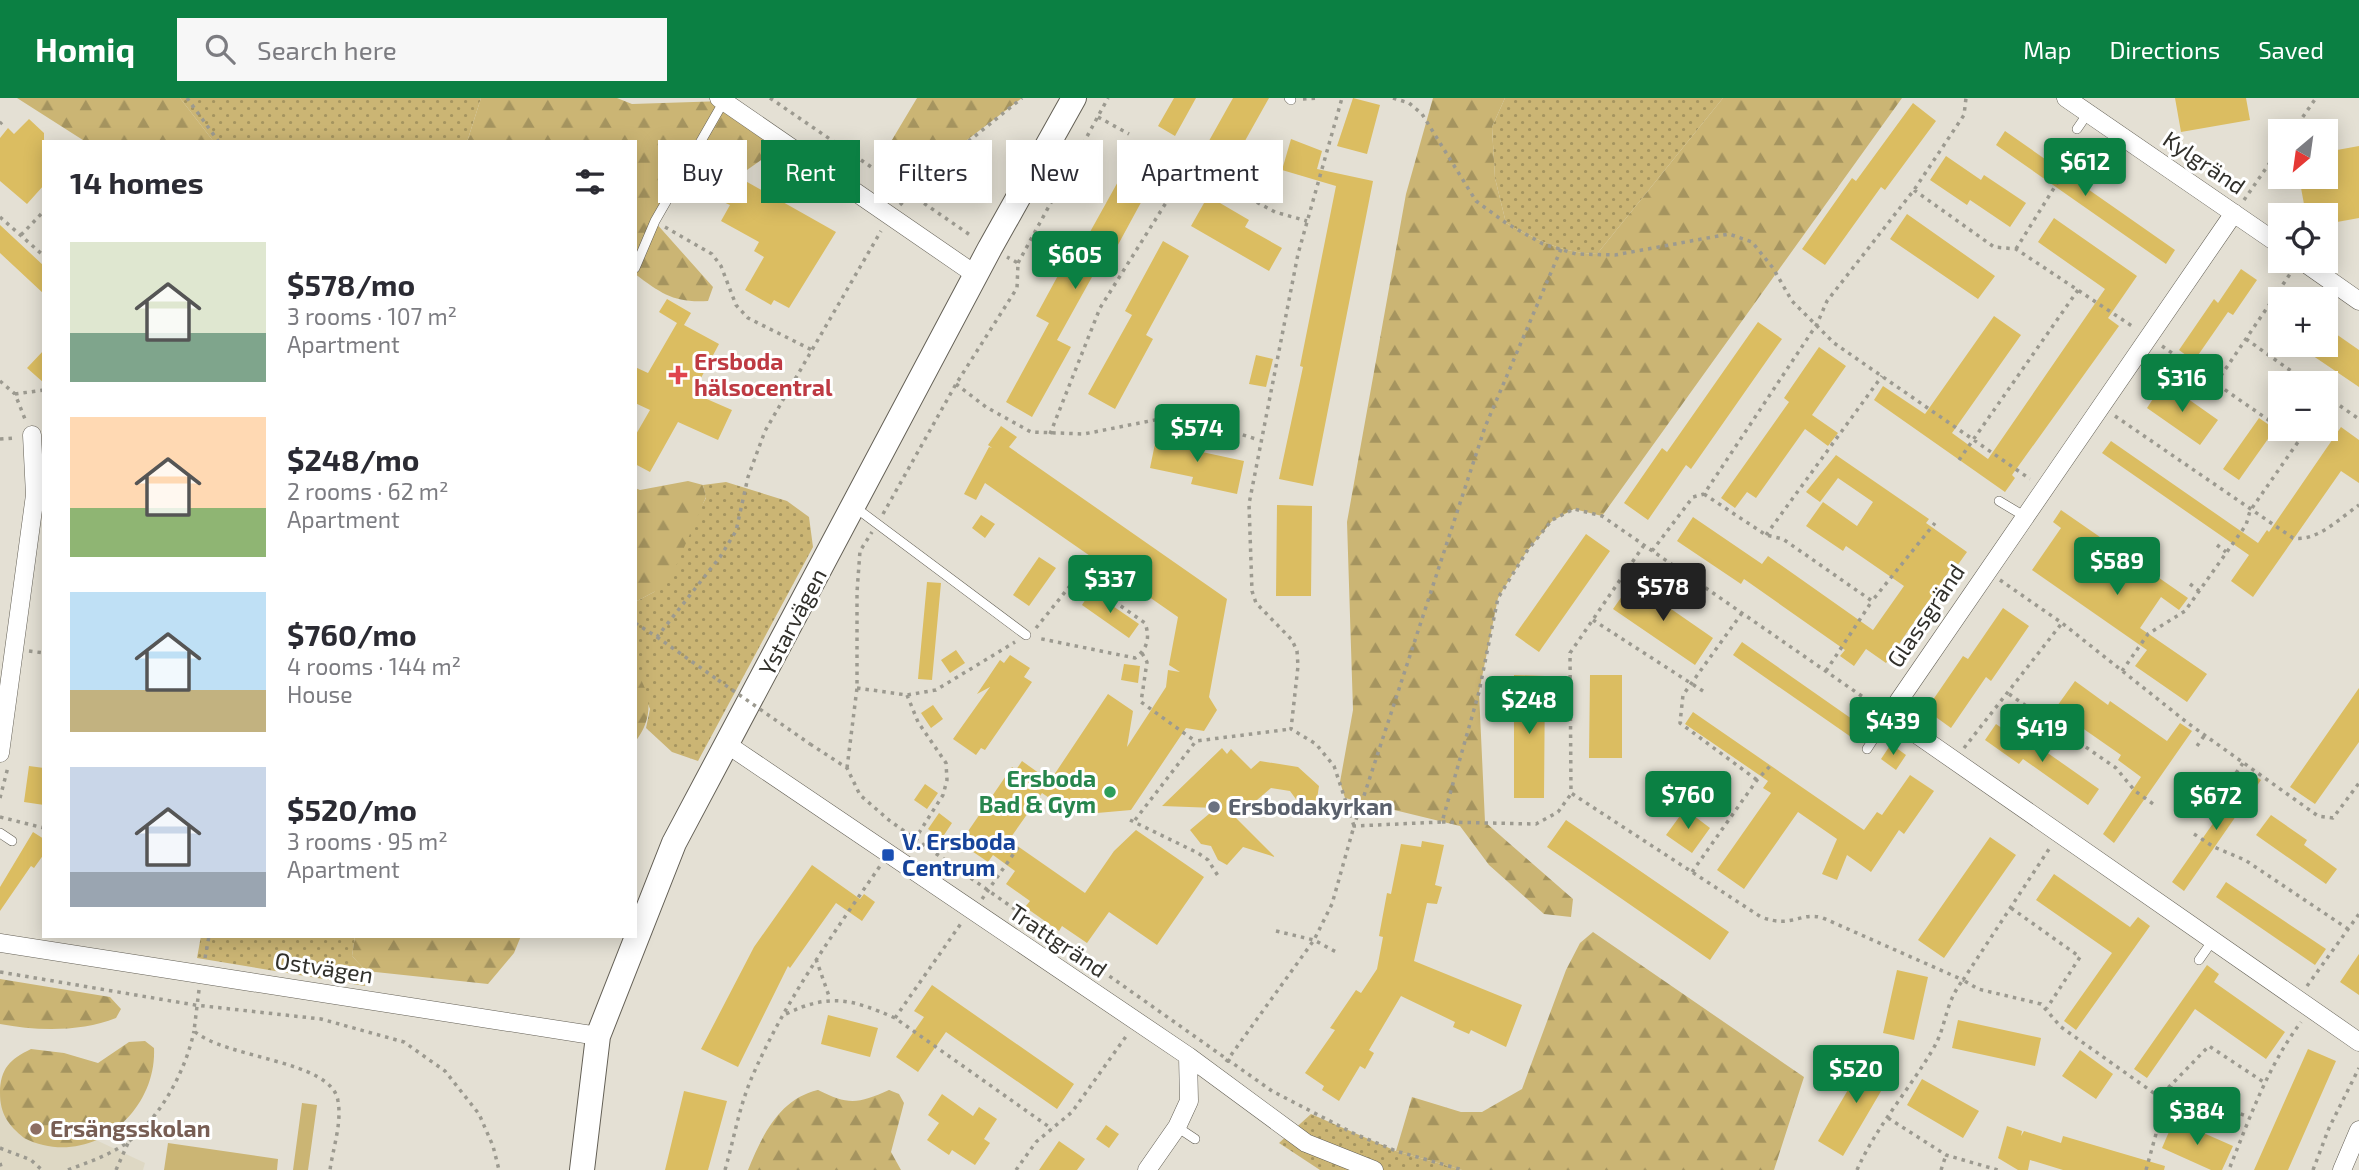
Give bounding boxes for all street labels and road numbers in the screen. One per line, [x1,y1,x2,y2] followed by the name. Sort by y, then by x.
[2158,125,2251,200] street label: Kylgränd
[1880,558,1970,672] street label: Glassgränd
[752,563,832,680] street label: Ystarvägen
[1004,897,1113,983] street label: Trattgränd
[273,945,375,989] street label: Ostvägen

